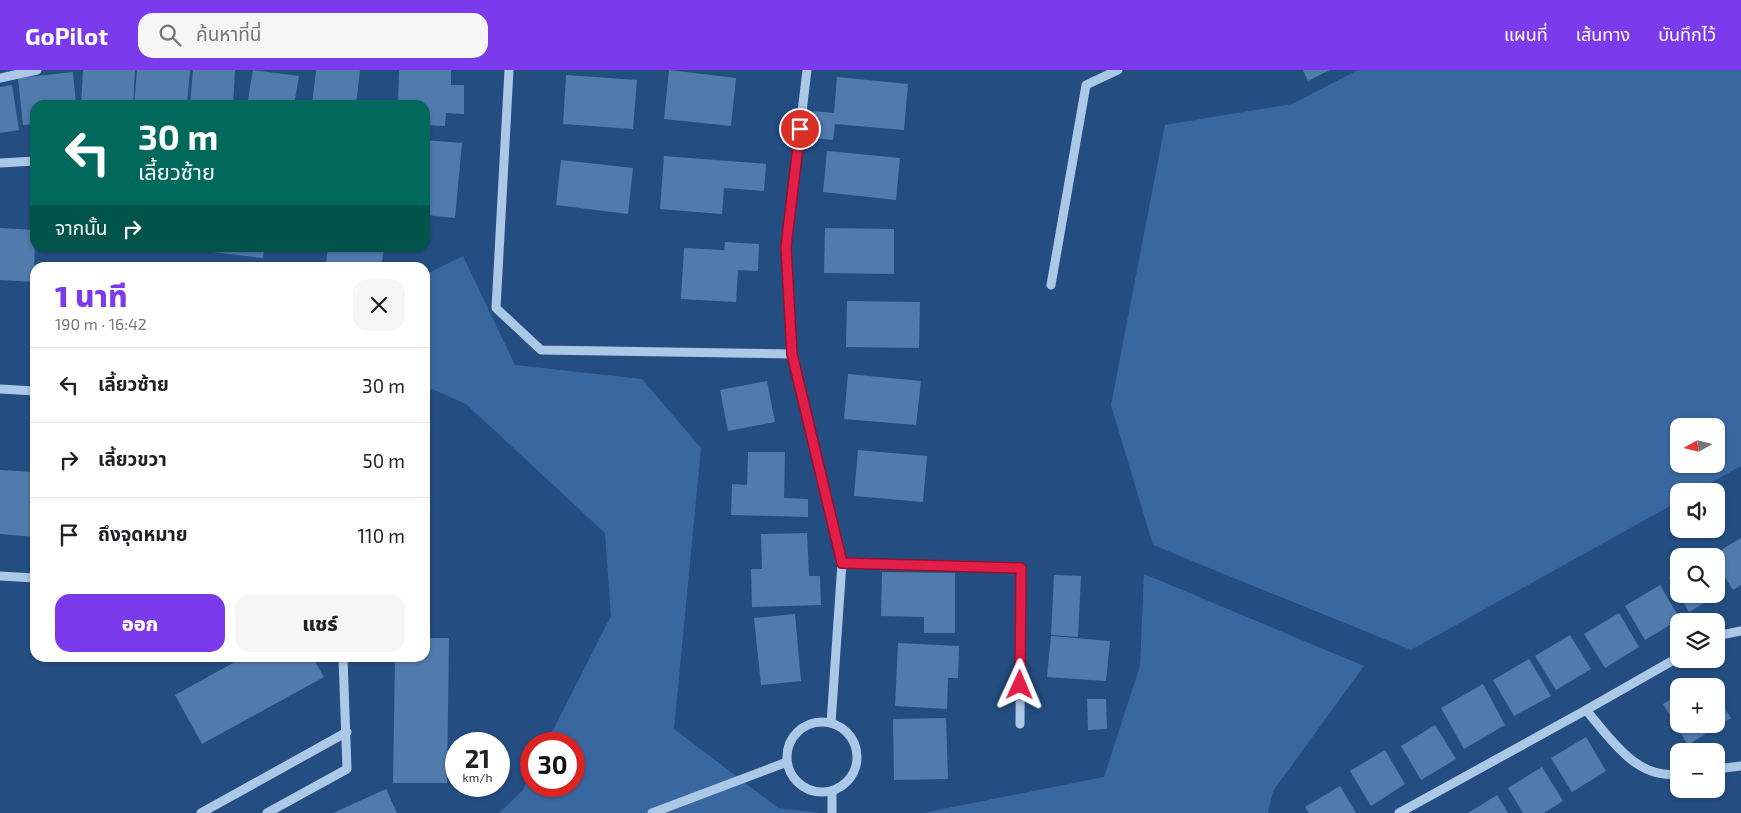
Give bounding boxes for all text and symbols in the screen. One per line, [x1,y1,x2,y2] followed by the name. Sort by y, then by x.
[138,13,488,58] search box
[25,21,108,50] text: GoPilot
[156,21,184,49] icon: search
[196,22,261,45] text: ค้นหาที่นี่
[1504,23,1548,45] text: แผนที่
[1576,23,1630,45] text: เส้นทาง
[1658,23,1716,45] text: บันทึกไว้
[779,108,821,150] pin
[138,115,218,157] text: 30 m
[786,115,814,143] icon: arrive
[55,120,120,185] icon: left
[138,158,215,184] text: เลี้ยวซ้าย
[118,215,146,243] icon: right
[55,216,108,239] text: จากนั้น
[55,277,128,313] text: 1 นาที
[353,279,405,331] button: close
[55,314,147,333] text: 190 m · 16:42
[55,371,83,399] icon: left
[98,372,169,395] text: เลี้ยวซ้าย
[362,374,405,397] text: 30 m
[1670,418,1725,472] north arrow
[1670,418,1725,798] map controls
[55,446,83,474] icon: right
[98,447,167,470] text: เลี้ยวขวา
[362,449,405,472] text: 50 m
[1670,483,1725,538] button: sound
[55,521,83,549] icon: arrive
[98,522,188,545] text: ถึงจุดหมาย
[358,524,405,547] text: 110 m
[1670,548,1725,603] button: search
[55,594,225,652] button: ออก
[235,594,405,652] button: แชร์
[1670,613,1725,668] button: layers
[993,658,1045,710] position arrow
[1670,678,1725,733] button: +
[520,732,585,797] speed limit sign: 30
[465,743,490,773] text: 21
[1670,743,1725,798] button: −
[463,770,492,784] text: km/h

